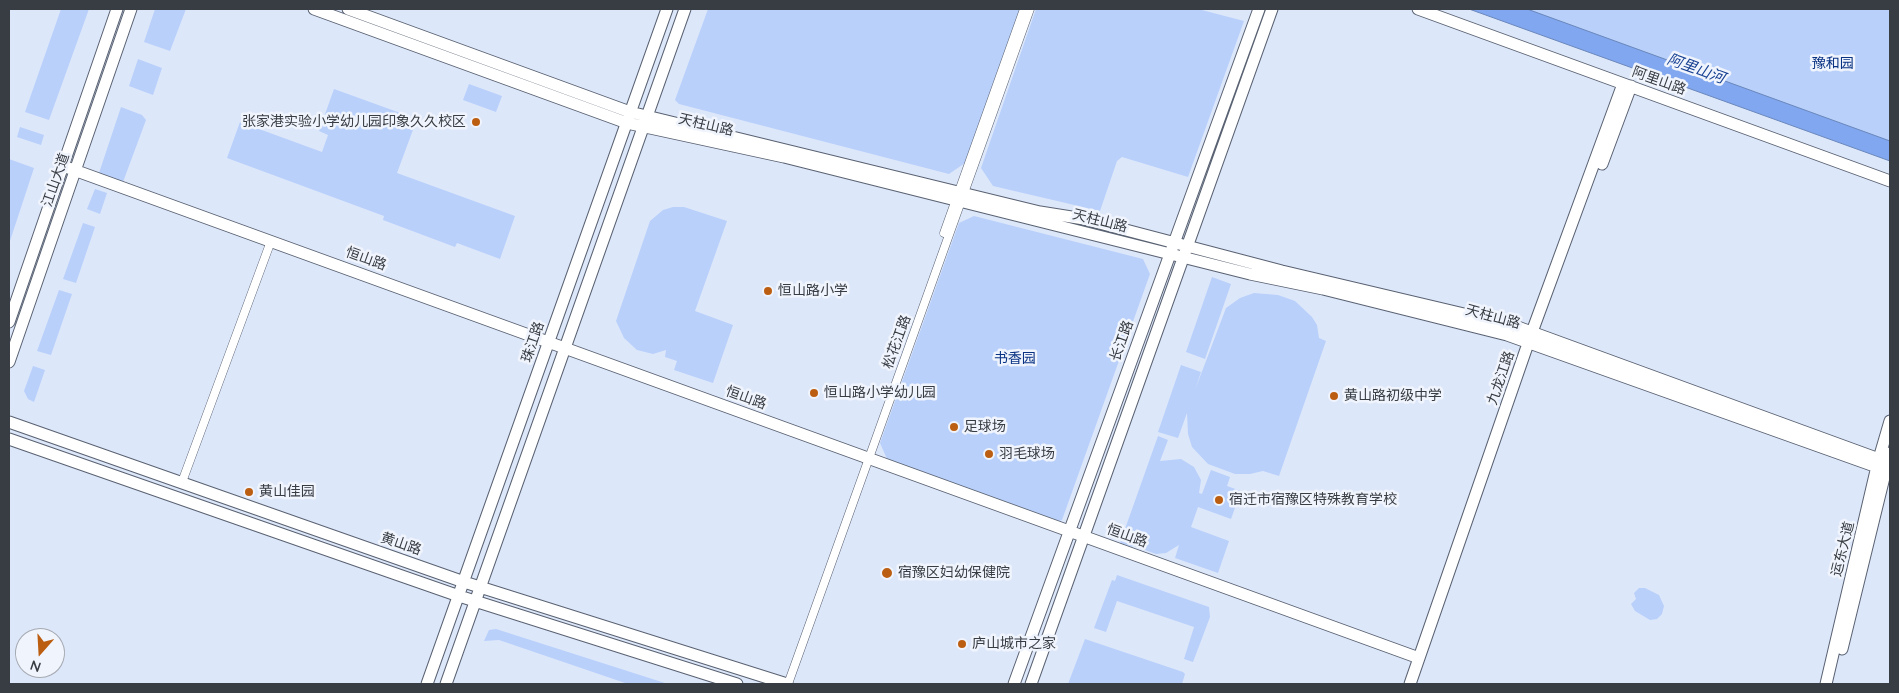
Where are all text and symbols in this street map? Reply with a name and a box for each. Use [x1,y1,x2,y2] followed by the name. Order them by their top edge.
[1665,50,1727,88] water label: 阿里山河
[1812,56,1854,72] park label: 豫和园
[1630,64,1688,98] street label: 阿里山路
[677,111,735,139] street label: 天柱山路
[242,114,466,130] place label: 张家港实验小学幼儿园印象久久校区
[470,116,482,128] marker: 张家港实验小学幼儿园印象久久校区
[39,151,73,209] street label: 江山大道
[1071,206,1129,236] street label: 天柱山路
[343,244,389,274] street label: 恒山路
[778,283,848,299] place label: 恒山路小学
[762,285,774,297] marker: 恒山路小学
[1464,302,1522,332] street label: 天柱山路
[880,313,914,371] street label: 松花江路
[1107,318,1137,364] street label: 长江路
[518,319,548,365] street label: 珠江路
[1484,349,1518,407] street label: 九龙江路
[994,351,1036,367] park label: 书香园
[723,383,769,413] street label: 恒山路
[824,385,936,401] place label: 恒山路小学幼儿园
[808,387,820,399] marker: 恒山路小学幼儿园
[1344,388,1442,404] place label: 黄山路初级中学
[1328,390,1340,402] marker: 黄山路初级中学
[964,419,1006,435] place label: 足球场
[948,421,960,433] marker: 足球场
[999,446,1055,462] place label: 羽毛球场
[983,448,995,460] marker: 羽毛球场
[259,484,315,500] place label: 黄山佳园
[243,486,255,498] marker: 黄山佳园
[1229,492,1397,508] place label: 宿迁市宿豫区特殊教育学校
[1213,494,1225,506] marker: 宿迁市宿豫区特殊教育学校
[1828,520,1858,578] street label: 运东大道
[1104,521,1150,551] street label: 恒山路
[378,529,424,559] street label: 黄山路
[898,565,1010,581] place label: 宿豫区妇幼保健院
[880,566,894,580] marker: 宿豫区妇幼保健院
[15,628,65,678] north arrow
[972,636,1056,652] place label: 庐山城市之家
[956,638,968,650] marker: 庐山城市之家
[28,656,43,676] text: N

